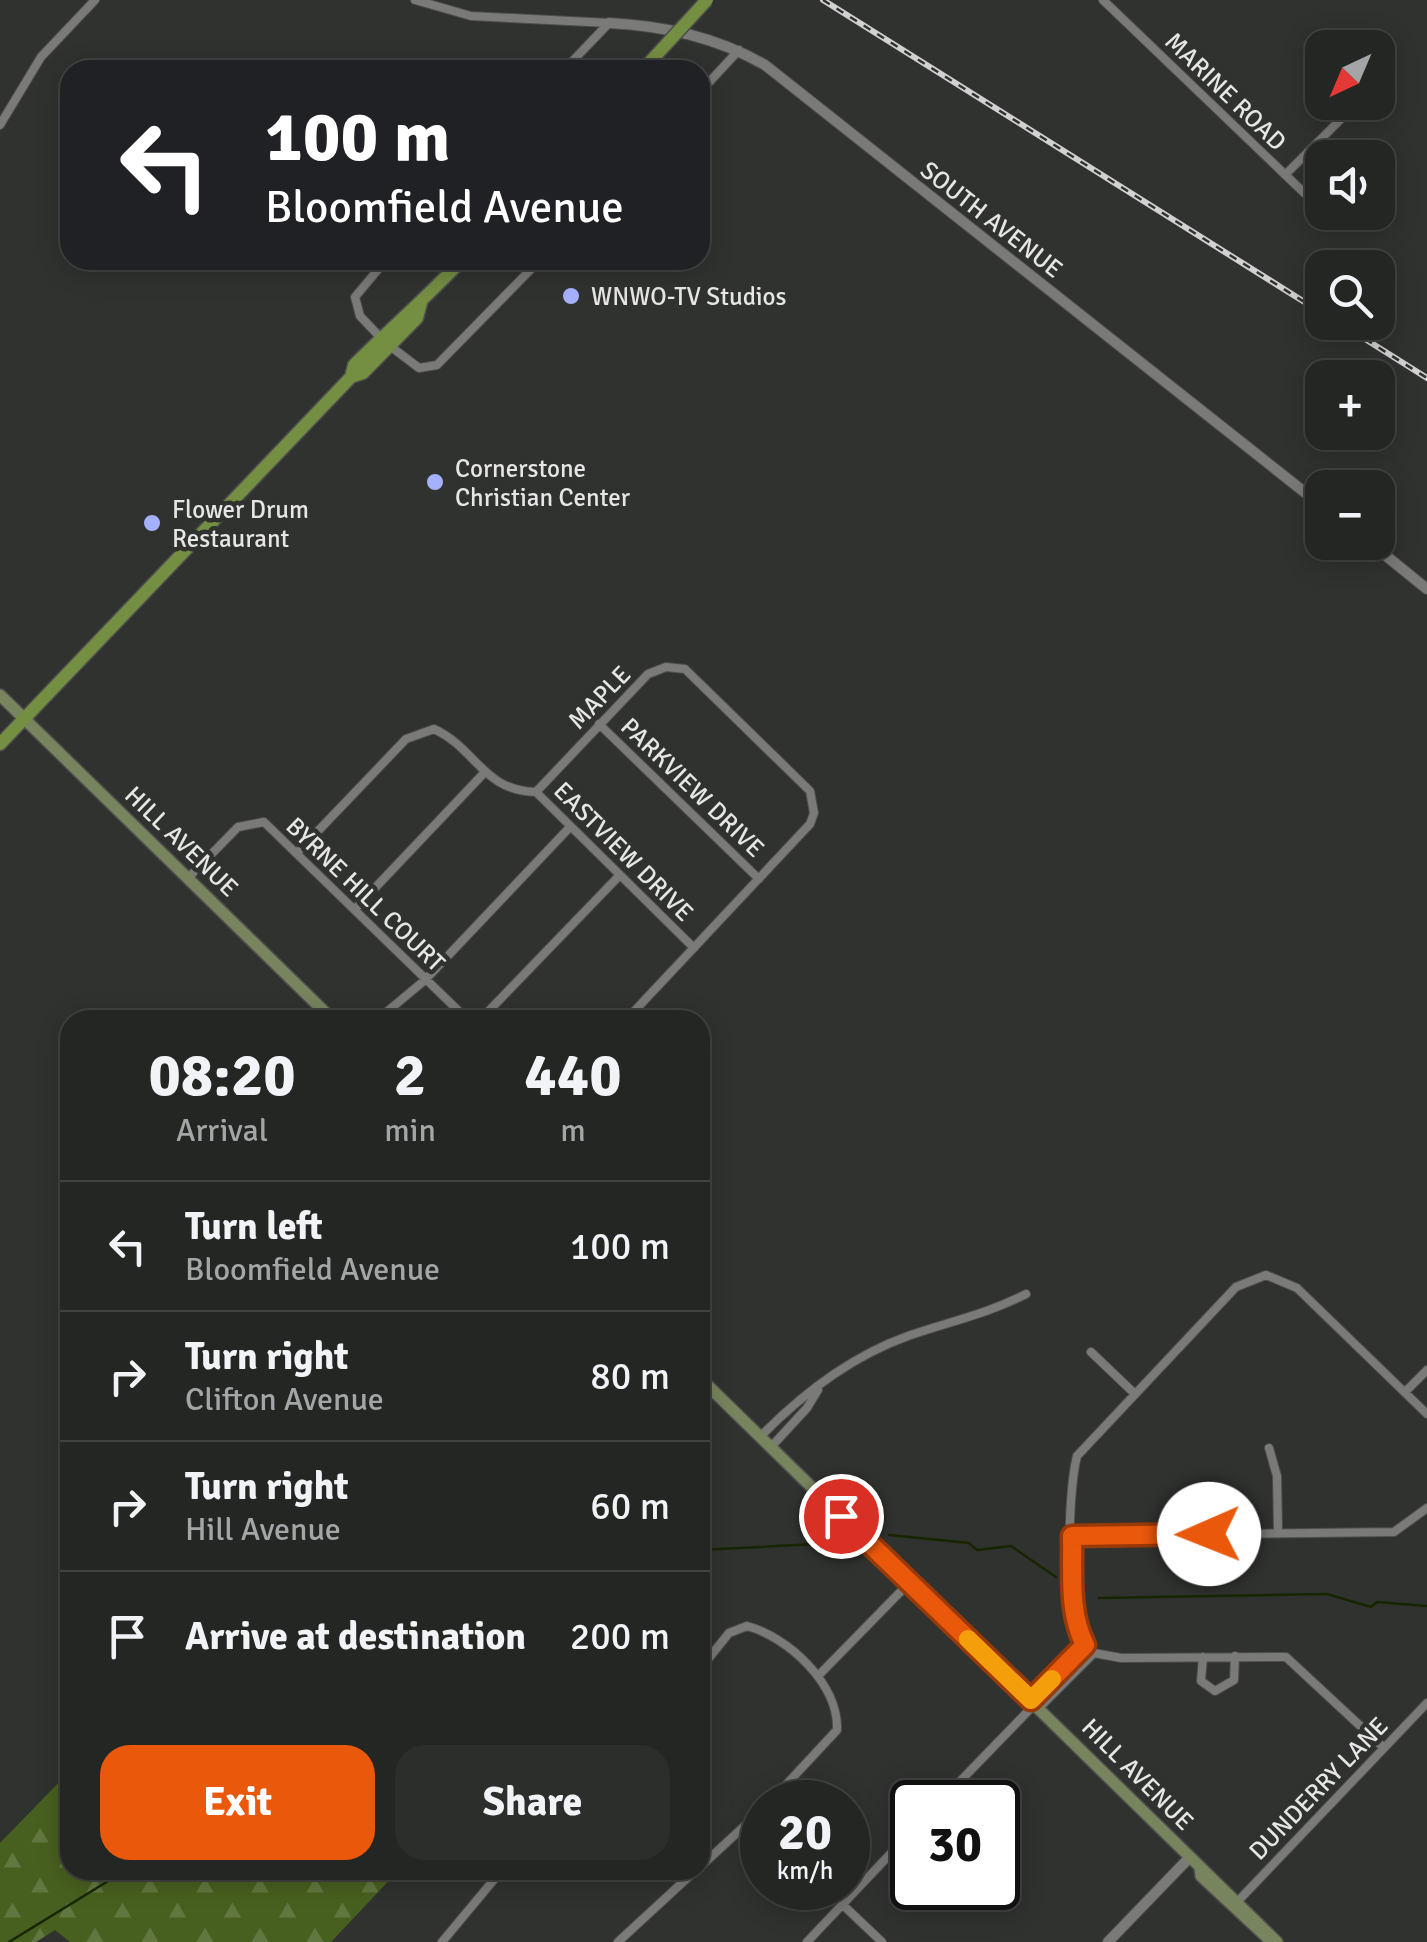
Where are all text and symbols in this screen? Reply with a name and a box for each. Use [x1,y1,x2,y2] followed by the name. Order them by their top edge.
[1159,26,1293,157] street label: MARINE ROAD
[1305,30,1395,120] north arrow
[1305,30,1395,560] map controls
[265,94,450,180] text: 100 m
[100,100,230,230] icon: left
[1305,140,1395,230] button: sound
[914,154,1069,285] street label: SOUTH AVENUE
[265,180,624,235] text: Bloomfield Avenue
[1305,250,1395,340] button: search
[591,281,787,312] place label: WNWO-TV Studios
[560,285,582,307] marker: WNWO-TV Studios
[1305,360,1395,450] button: +
[455,453,631,513] place label: Cornerstone Christian Center
[1305,470,1395,560] button: −
[424,471,446,493] marker: Cornerstone Christian Center
[172,494,309,554] place label: Flower Drum Restaurant
[141,512,163,534] marker: Flower Drum Restaurant
[562,659,637,736] street label: MAPLE
[614,711,771,864] street label: PARKVIEW DRIVE
[547,775,700,928] street label: EASTVIEW DRIVE
[118,780,245,903] street label: HILL AVENUE
[280,811,452,979] street label: BYRNE HILL COURT
[148,1039,296,1113] text: 08:20
[394,1039,426,1113] text: 2
[524,1039,622,1113] text: 440
[176,1111,268,1150] text: Arrival
[384,1111,436,1150] text: min
[560,1111,586,1150] text: m
[185,1203,323,1250] text: Turn left
[100,1219,155,1274] icon: left
[570,1223,670,1270] text: 100 m
[185,1250,440,1289] text: Bloomfield Avenue
[185,1333,349,1380] text: Turn right
[100,1349,155,1404] icon: right
[590,1353,670,1400] text: 80 m
[185,1380,384,1419] text: Clifton Avenue
[185,1463,349,1510] text: Turn right
[799,1474,884,1559] pin
[100,1479,155,1534] icon: right
[1157,1482,1261,1586] position arrow
[590,1483,670,1530] text: 60 m
[814,1489,869,1544] icon: arrive
[185,1510,341,1549] text: Hill Avenue
[100,1609,155,1664] icon: arrive
[185,1613,526,1660] text: Arrive at destination
[570,1613,670,1660] text: 200 m
[1242,1710,1394,1866] street label: DUNDERRY LANE
[1075,1712,1200,1837] street label: HILL AVENUE
[100,1745,375,1860] button: Exit
[395,1745,670,1860] button: Share
[890,1780,1020,1910] speed limit sign: 30
[778,1802,832,1864] text: 20
[777,1855,833,1886] text: km/h

